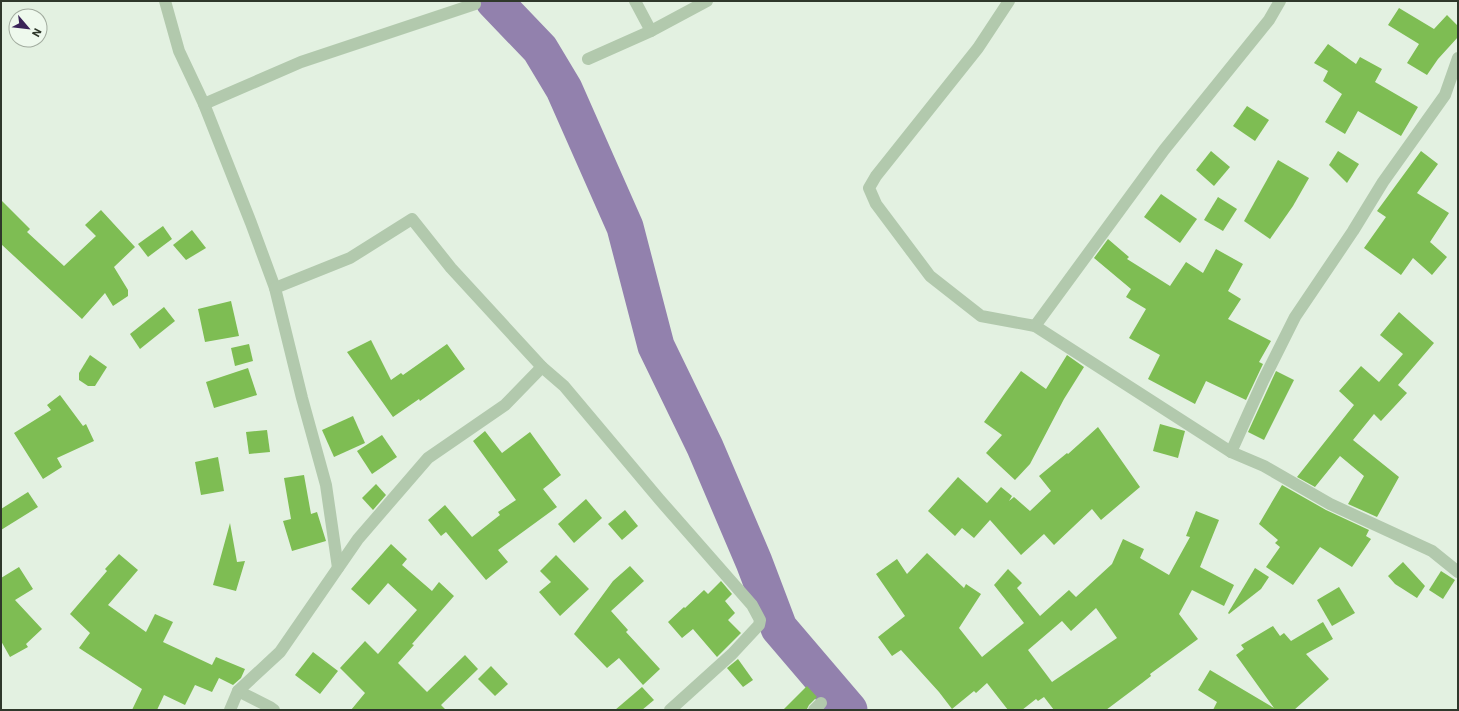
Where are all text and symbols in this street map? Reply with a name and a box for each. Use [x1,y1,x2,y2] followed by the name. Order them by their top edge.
[8,8,48,48] north arrow
[29,26,45,40] text: N

